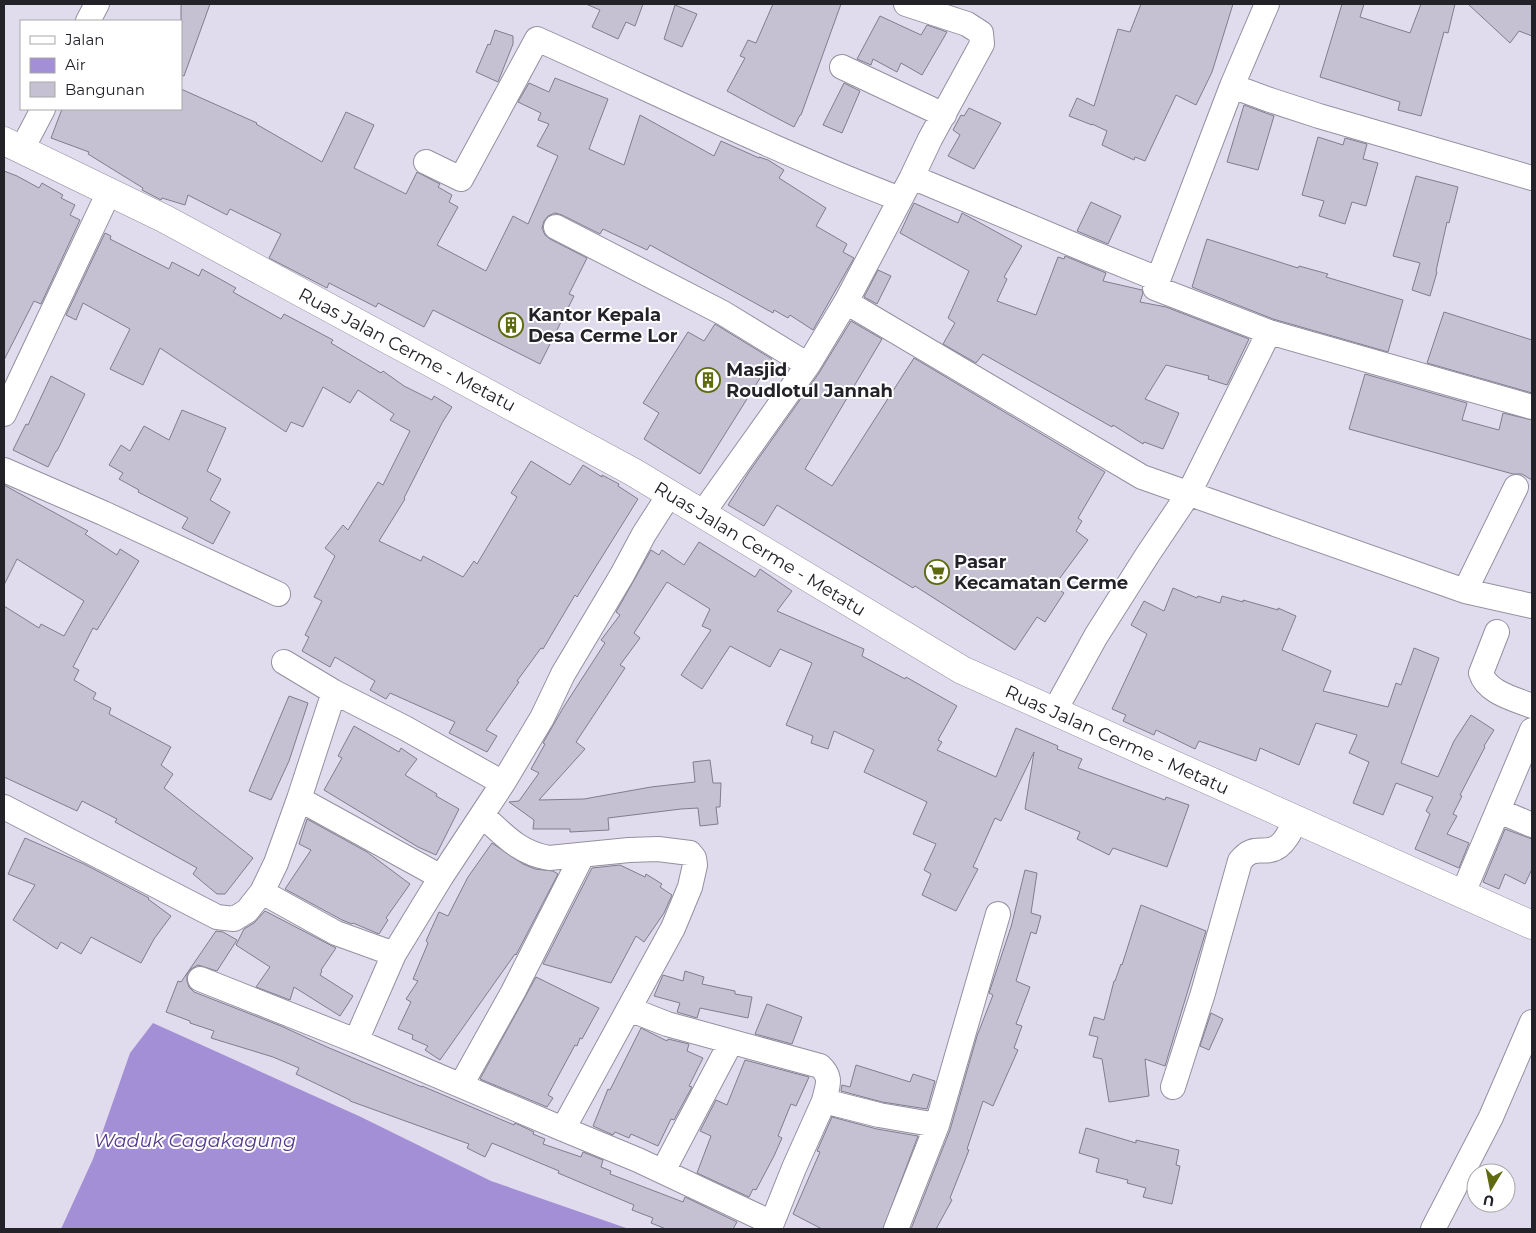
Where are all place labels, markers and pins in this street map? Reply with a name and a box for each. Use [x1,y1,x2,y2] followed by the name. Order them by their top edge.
[528,304,678,347] place label: Kantor Kepala Desa Cerme Lor
[498,312,524,338] building icon: Kantor Kepala Desa Cerme Lor
[726,359,893,402] place label: Masjid Roudlotul Jannah
[695,367,721,393] building icon: Masjid Roudlotul Jannah
[954,551,1128,594] place label: Pasar Kecamatan Cerme
[924,559,950,585] supermarket icon: Pasar Kecamatan Cerme

